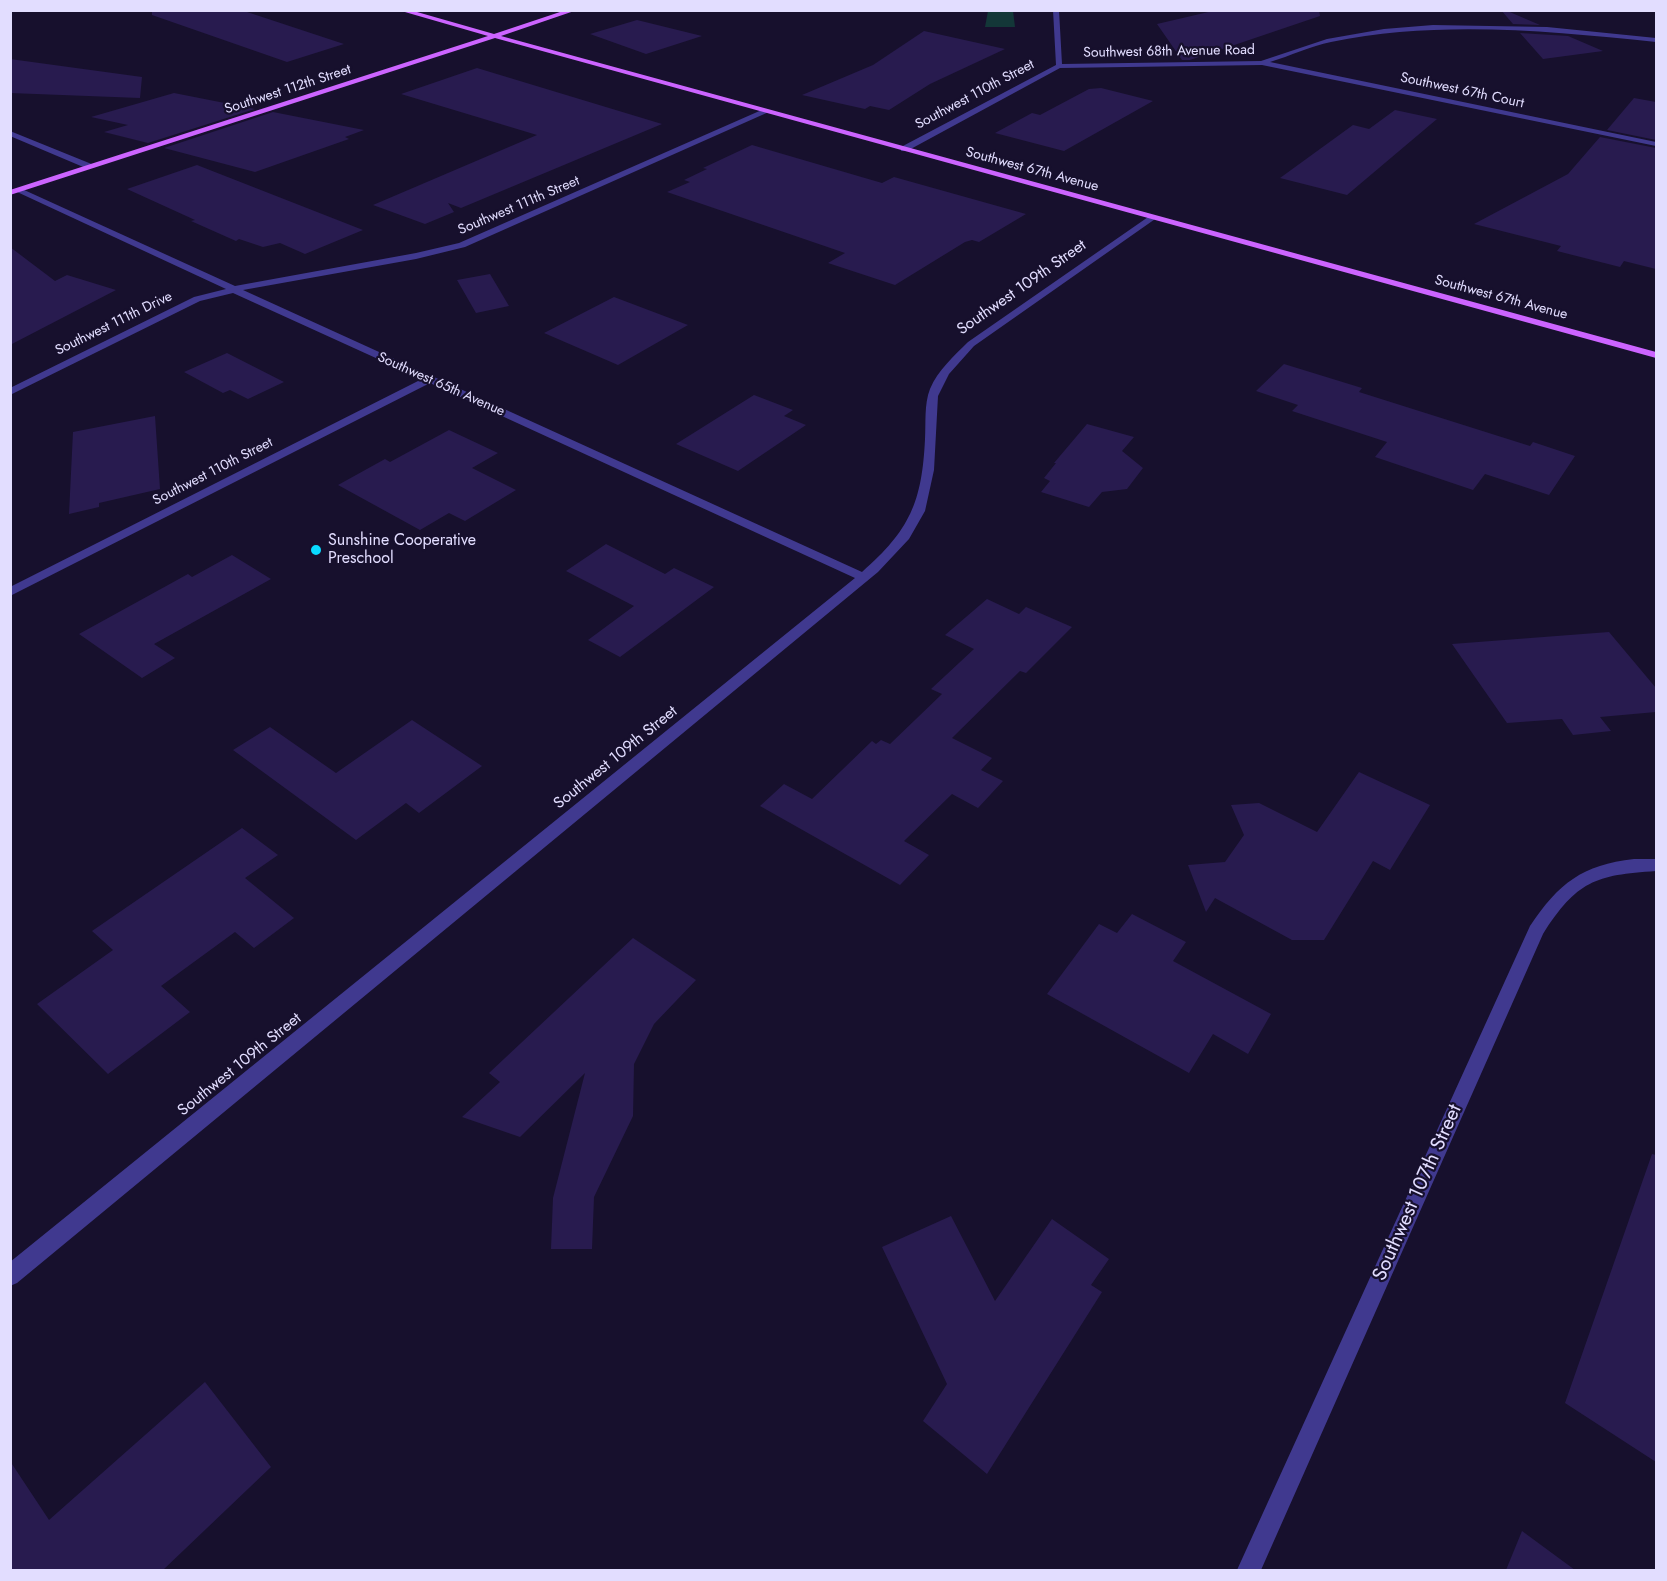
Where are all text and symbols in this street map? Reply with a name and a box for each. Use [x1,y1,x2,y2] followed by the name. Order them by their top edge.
[1083,42,1255,62] street label: Southwest 68th Avenue Road
[913,57,1037,133] street label: Southwest 110th Street
[223,62,353,118] street label: Southwest 112th Street
[1399,70,1525,112] street label: Southwest 67th Court
[964,144,1100,196] street label: Southwest 67th Avenue
[456,173,582,239] street label: Southwest 111th Street
[954,236,1090,340] street label: Southwest 109th Street
[1433,272,1569,324] street label: Southwest 67th Avenue
[53,288,175,360] street label: Southwest 111th Drive
[375,349,507,421] street label: Southwest 65th Avenue
[150,434,276,510] street label: Southwest 110th Street
[328,531,476,569] place label: Sunshine Cooperative Preschool
[309,543,323,557] marker: Sunshine Cooperative Preschool
[550,702,682,814] street label: Southwest 109th Street
[174,1009,306,1121] street label: Southwest 109th Street
[1368,1101,1468,1285] street label: Southwest 107th Street

